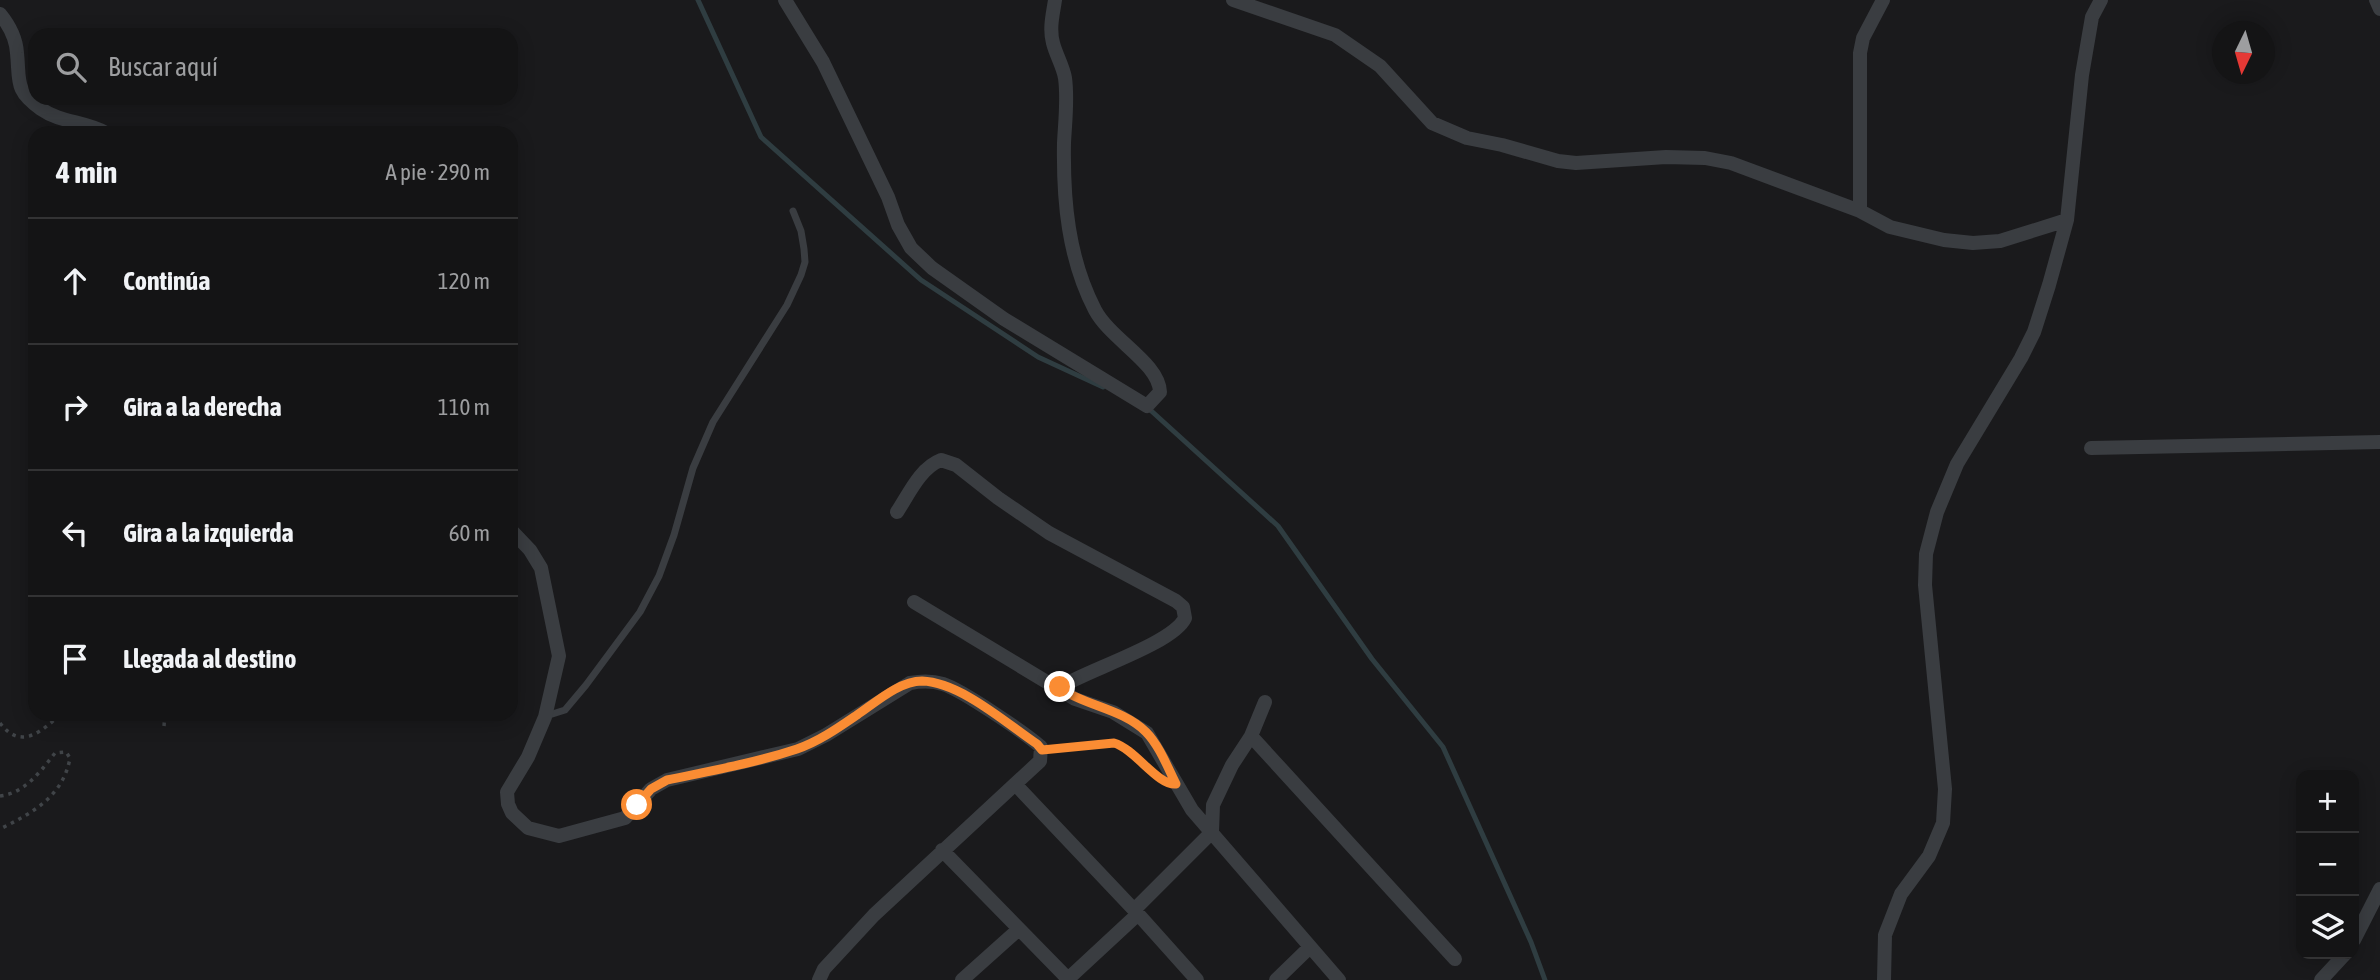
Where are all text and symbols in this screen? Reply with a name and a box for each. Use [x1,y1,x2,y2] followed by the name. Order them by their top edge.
[2212,21,2275,84] north arrow
[28,28,518,105] search box
[52,48,90,86] icon: search
[108,52,218,82] text: Buscar aquí
[56,155,117,189] text: 4 min
[386,159,490,185] text: A pie · 290 m
[56,262,94,300] icon: ahead
[123,266,210,296] text: Continúa
[438,268,490,294] text: 120 m
[56,388,94,426] icon: right
[123,392,282,422] text: Gira a la derecha
[438,394,490,420] text: 110 m
[56,514,94,552] icon: left
[123,518,294,548] text: Gira a la izquierda
[449,520,490,546] text: 60 m
[56,640,94,678] icon: arrive
[123,644,296,674] text: Llegada al destino
[1044,671,1075,702] route end
[2296,770,2359,959] map controls
[2296,770,2359,833] button: +
[621,789,652,820] route start
[2296,833,2359,896] button: −
[2296,896,2359,959] button: layers

